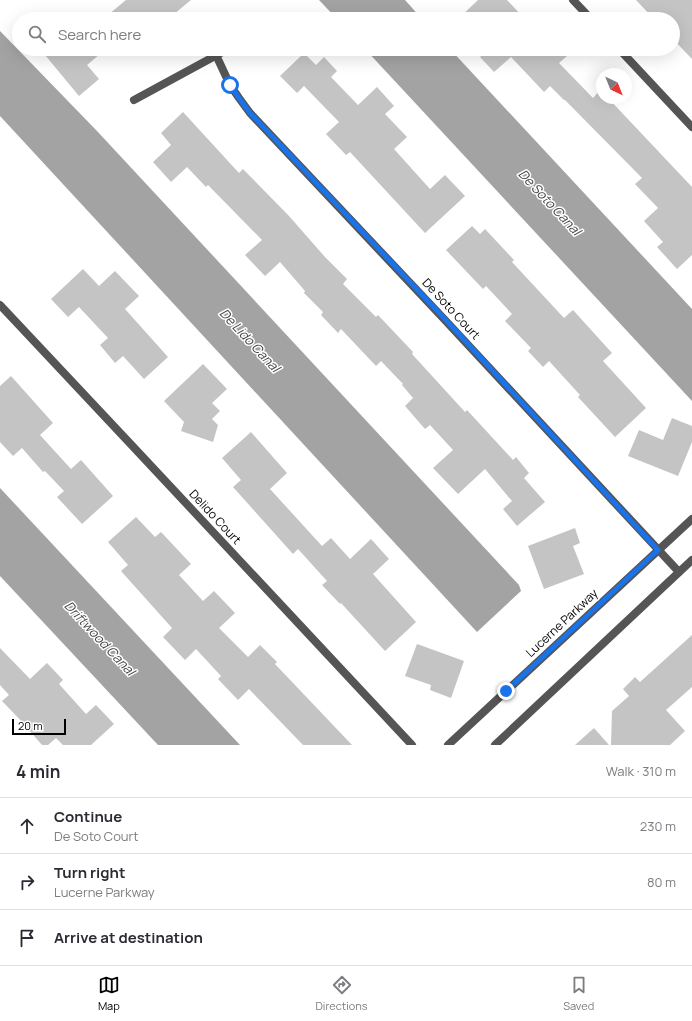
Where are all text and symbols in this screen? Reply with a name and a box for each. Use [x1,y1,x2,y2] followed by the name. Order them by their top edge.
[12,12,680,56] search box
[26,23,48,45] icon: search
[58,24,141,45] text: Search here
[596,68,632,104] north arrow
[221,76,239,94] route start
[515,165,587,240] water label: De Soto Canal
[419,274,484,343] street label: De Soto Court
[216,304,286,377] water label: De Lido Canal
[186,486,245,548] street label: Delido Court
[522,584,602,661] street label: Lucerne Parkway
[61,597,141,681] water label: Driftwood Canal
[497,682,515,700] route end
[12,717,66,736] scale bar
[18,718,43,733] text: 20 m
[16,760,60,783] text: 4 min
[606,762,676,780] text: Walk · 310 m
[54,806,122,827] text: Continue
[16,815,38,837] icon: ahead
[640,817,676,835] text: 230 m
[54,827,138,845] text: De Soto Court
[54,862,125,883] text: Turn right
[16,871,38,893] icon: right
[647,873,676,891] text: 80 m
[54,883,155,901] text: Lucerne Parkway
[16,927,38,949] icon: arrive
[54,927,203,948] text: Arrive at destination
[98,974,120,1013] tab: Map
[315,974,368,1013] tab: Directions
[563,974,594,1013] tab: Saved

